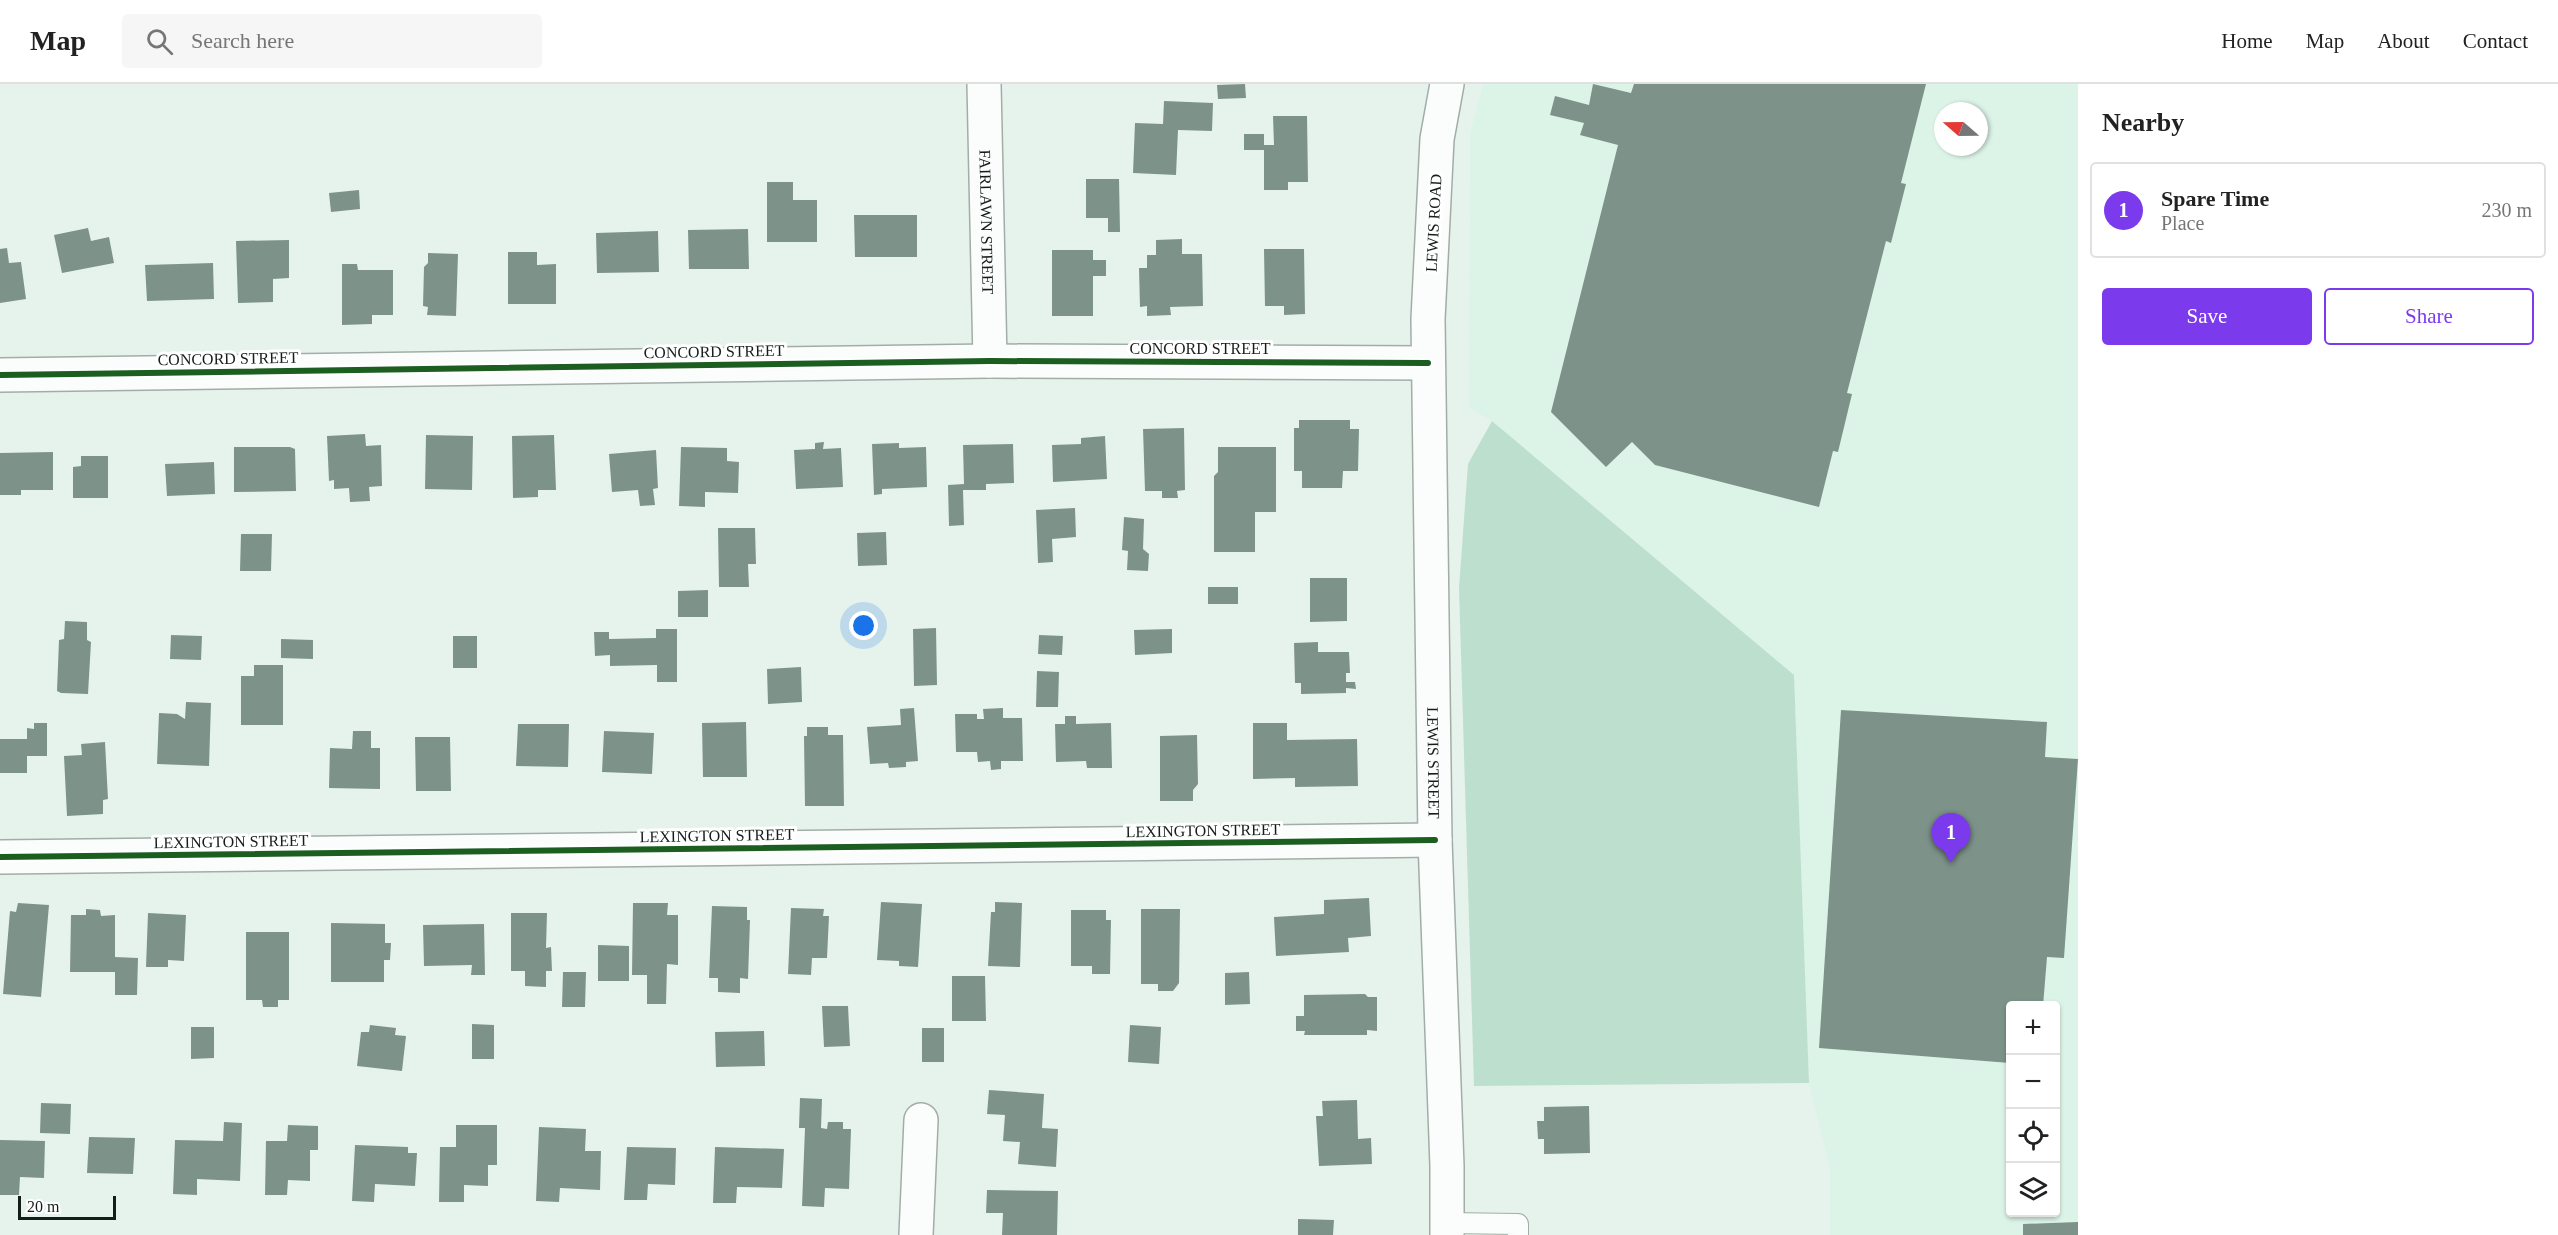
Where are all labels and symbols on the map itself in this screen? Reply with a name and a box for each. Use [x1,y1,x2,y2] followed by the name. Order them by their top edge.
[1934,102,1988,156] north arrow
[976,149,997,295] street label: FAIRLAWN STREET
[1422,174,1445,273] street label: LEWIS ROAD
[1130,340,1271,357] street label: CONCORD STREET
[643,342,785,361] street label: CONCORD STREET
[157,349,299,368] street label: CONCORD STREET
[849,611,878,640] your location
[1424,707,1443,819] street label: LEWIS STREET
[1932,814,1970,863] pin: 1
[1125,821,1281,840] street label: LEXINGTON STREET
[639,826,795,845] street label: LEXINGTON STREET
[153,832,309,851] street label: LEXINGTON STREET
[18,1193,116,1220] scale bar

